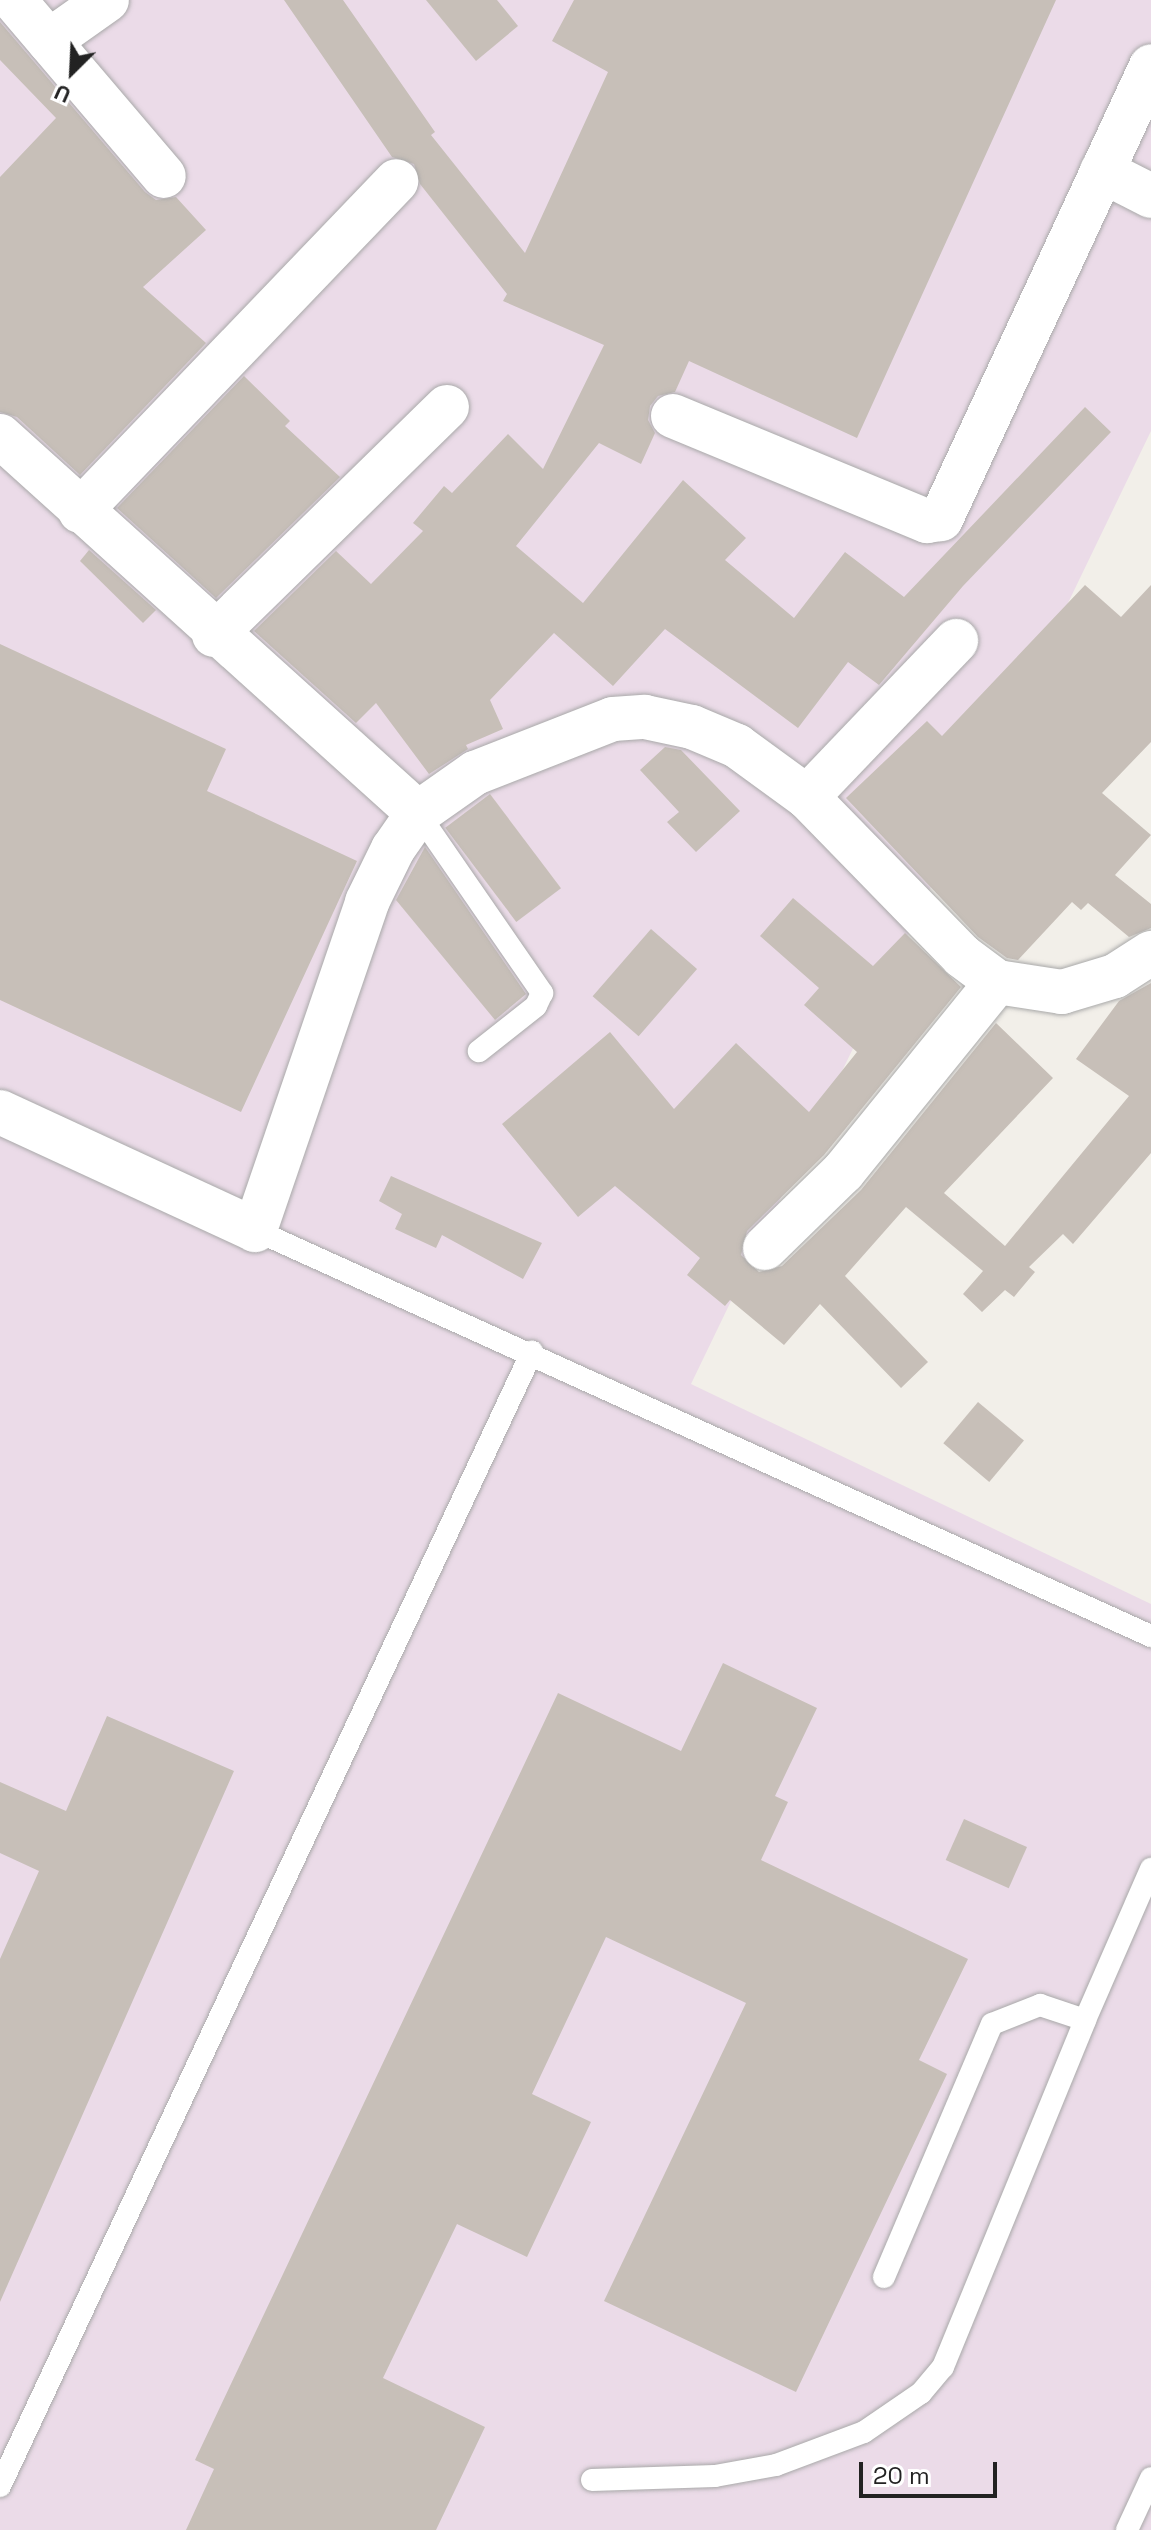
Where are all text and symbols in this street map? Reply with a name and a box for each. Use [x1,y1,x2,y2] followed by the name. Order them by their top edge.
[32,32,112,112] north arrow
[50,78,75,110] text: U
[863,2446,1001,2496] scale bar
[873,2460,930,2491] text: 20 m

